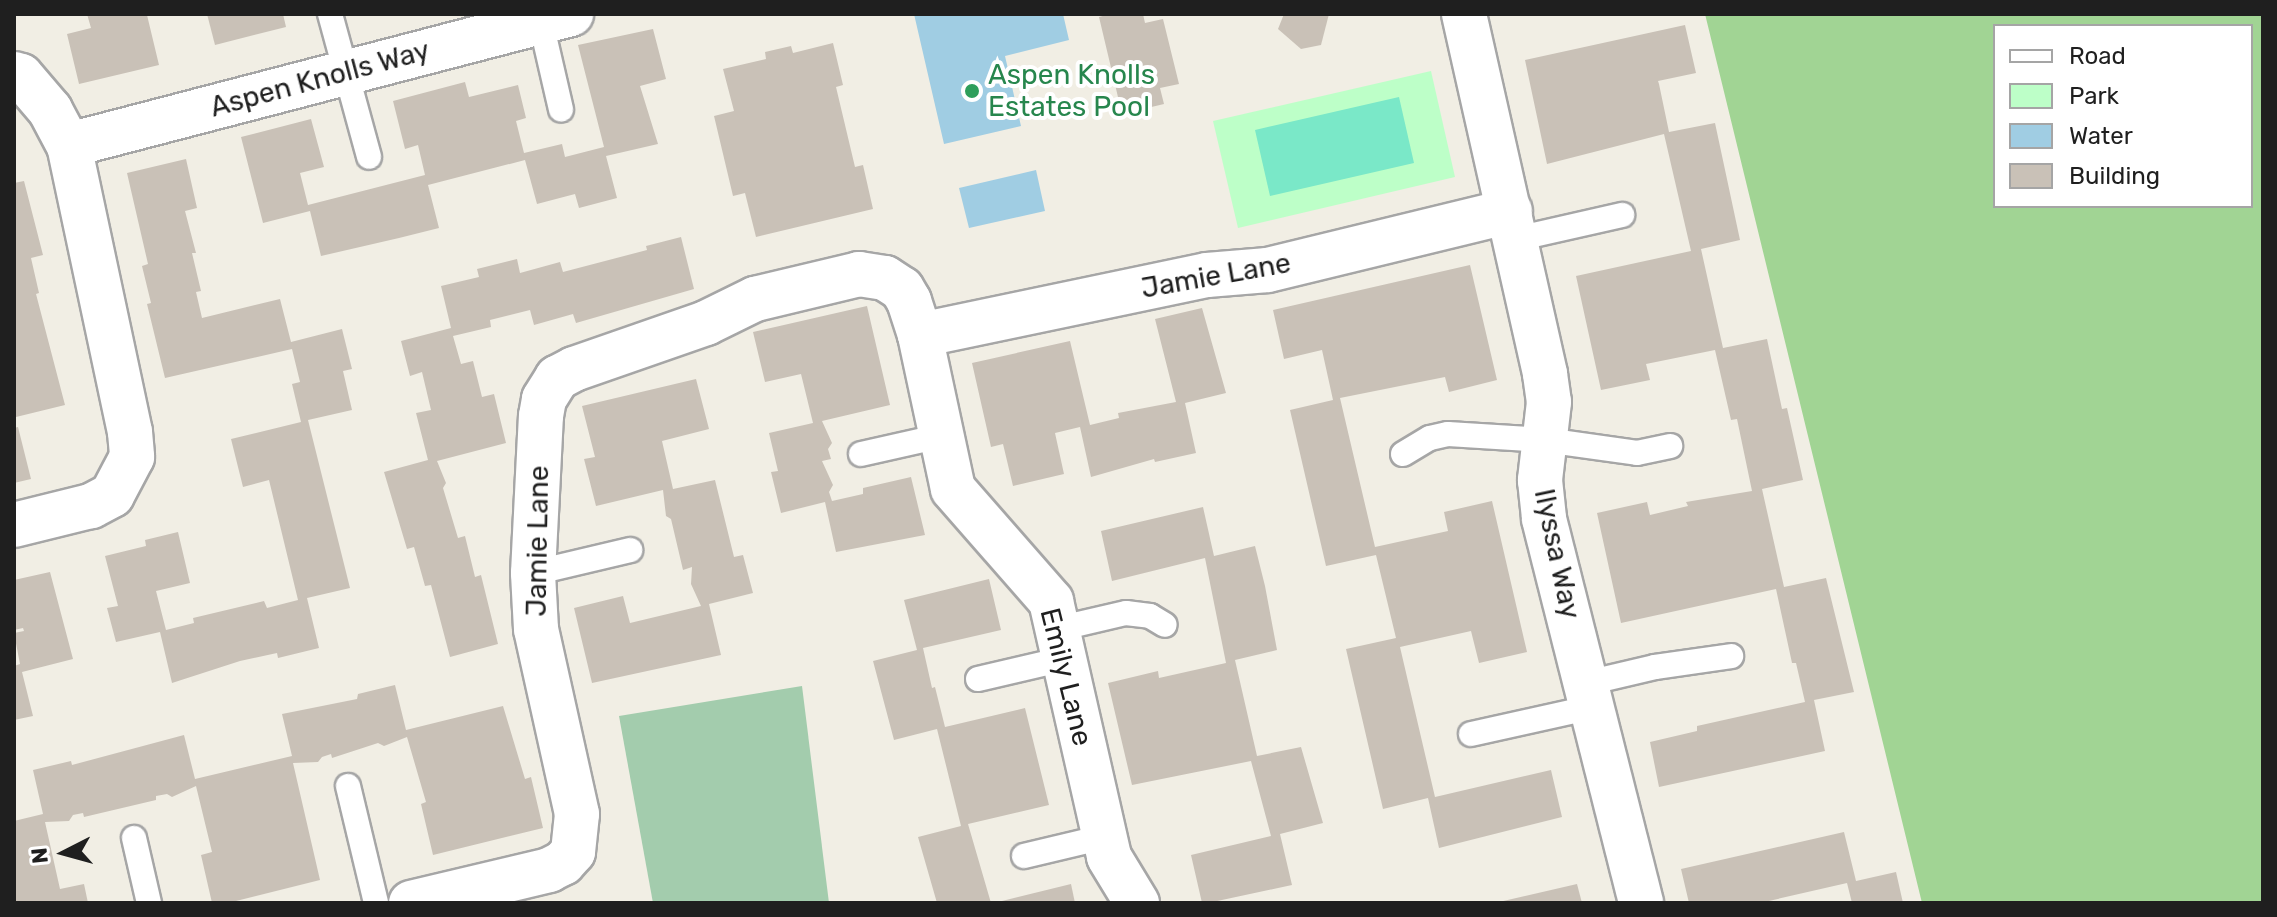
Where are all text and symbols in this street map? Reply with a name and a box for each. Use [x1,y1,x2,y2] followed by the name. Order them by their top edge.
[1993,24,2253,208] legend
[206,33,434,125] street label: Aspen Knolls Way
[2069,42,2126,70] text: Road
[988,58,1155,124] place label: Aspen Knolls Estates Pool
[963,82,981,100] marker: Aspen Knolls Estates Pool
[2069,82,2119,110] text: Park
[2069,122,2133,150] text: Water
[2069,162,2160,190] text: Building
[1139,246,1293,306] street label: Jamie Lane
[520,465,556,617] street label: Jamie Lane
[1527,486,1587,622] street label: Ilyssa Way
[1033,604,1099,750] street label: Emily Lane
[24,813,104,893] north arrow
[25,846,54,865] text: N

